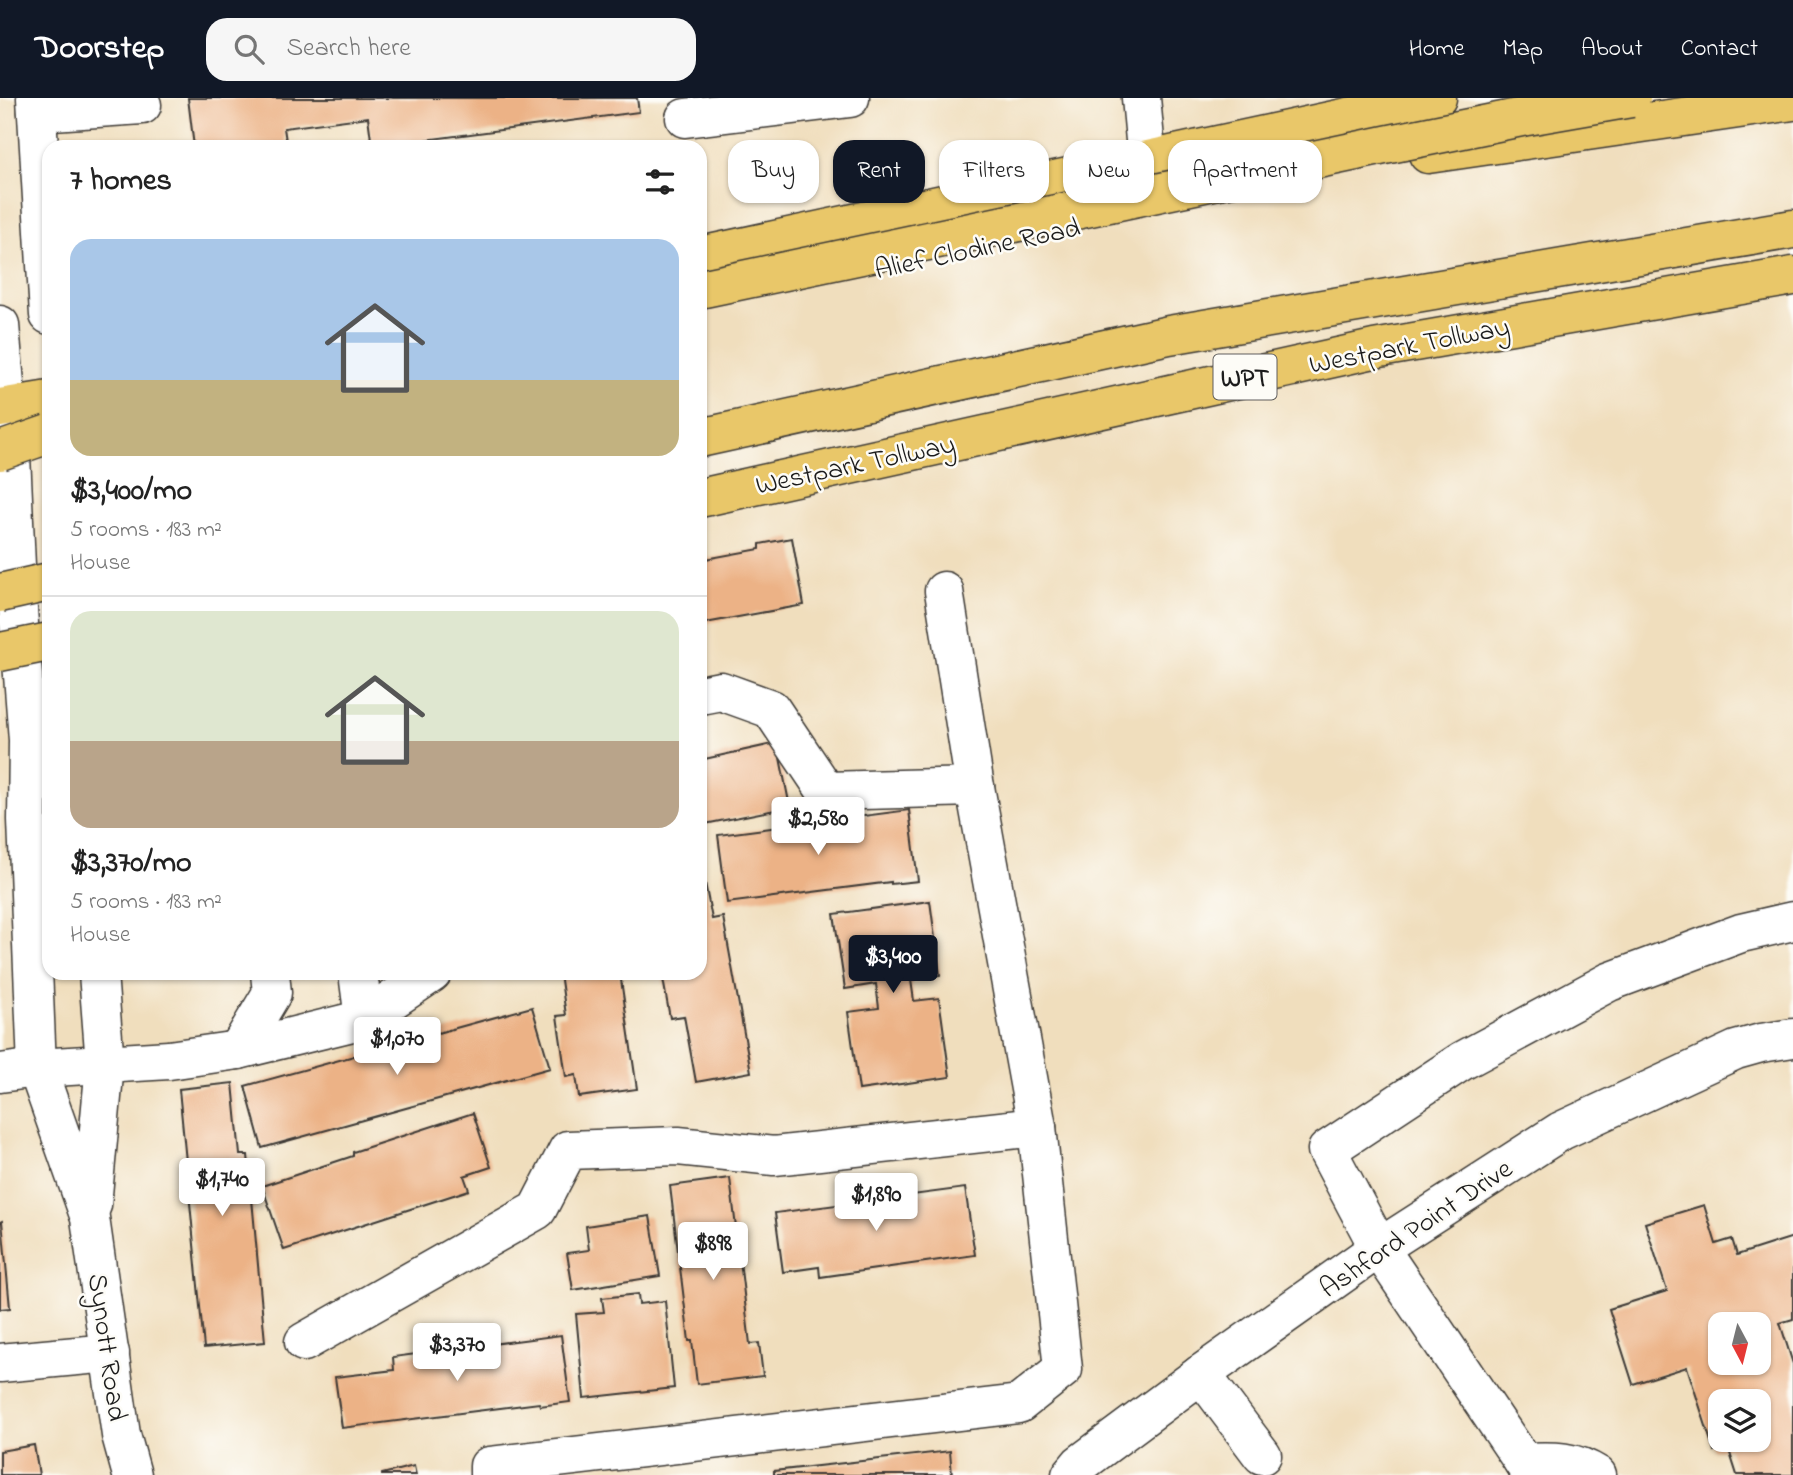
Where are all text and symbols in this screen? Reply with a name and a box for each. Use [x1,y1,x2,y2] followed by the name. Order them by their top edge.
[206,18,696,81] search box
[35,25,164,73] text: Doorstep
[230,30,268,68] icon: search
[286,30,411,68] text: Search here
[1409,32,1465,67] text: Home
[1503,32,1543,67] text: Map
[1581,32,1643,67] text: About
[1681,32,1758,67] text: Contact
[728,140,819,203] chip: Buy
[833,140,925,203] chip: Rent
[939,140,1049,203] chip: Filters
[1063,140,1154,203] chip: New
[1168,140,1322,203] chip: Apartment
[70,160,172,204] text: 7 homes
[641,163,679,201] icon: filters
[871,209,1085,292] street label: Alief Clodine Road
[312,285,438,411] icon: home
[1306,308,1513,387] street label: Westpark Tollway
[1214,354,1276,400] road number: WPT
[752,425,959,508] street label: Westpark Tollway
[70,470,192,514] text: $3,400/mo
[70,514,222,547] text: 5 rooms · 183 m²
[70,547,130,580] text: House
[312,657,438,783] icon: home
[761,798,875,857] pin: $2,580
[787,803,849,836] text: $2,580
[70,842,192,886] text: $3,370/mo
[70,886,222,919] text: 5 rooms · 183 m²
[70,919,130,952] text: House
[836,936,950,995] pin: $3,400
[865,941,921,974] text: $3,400
[340,1018,454,1077] pin: $1,070
[370,1023,424,1056] text: $1,070
[1312,1150,1522,1310] street label: Ashford Point Drive
[165,1158,279,1218] pin: $1,740
[195,1164,249,1197] text: $1,740
[819,1174,933,1233] pin: $1,890
[851,1179,901,1212] text: $1,890
[672,1222,754,1282] pin: $898
[694,1228,732,1261] text: $898
[75,1271,136,1424] street label: Synott Road
[1708,1312,1771,1376] north arrow
[1708,1312,1771,1452] map controls
[400,1324,514,1383] pin: $3,370
[429,1329,485,1362] text: $3,370
[1708,1389,1771,1452] button: layers

